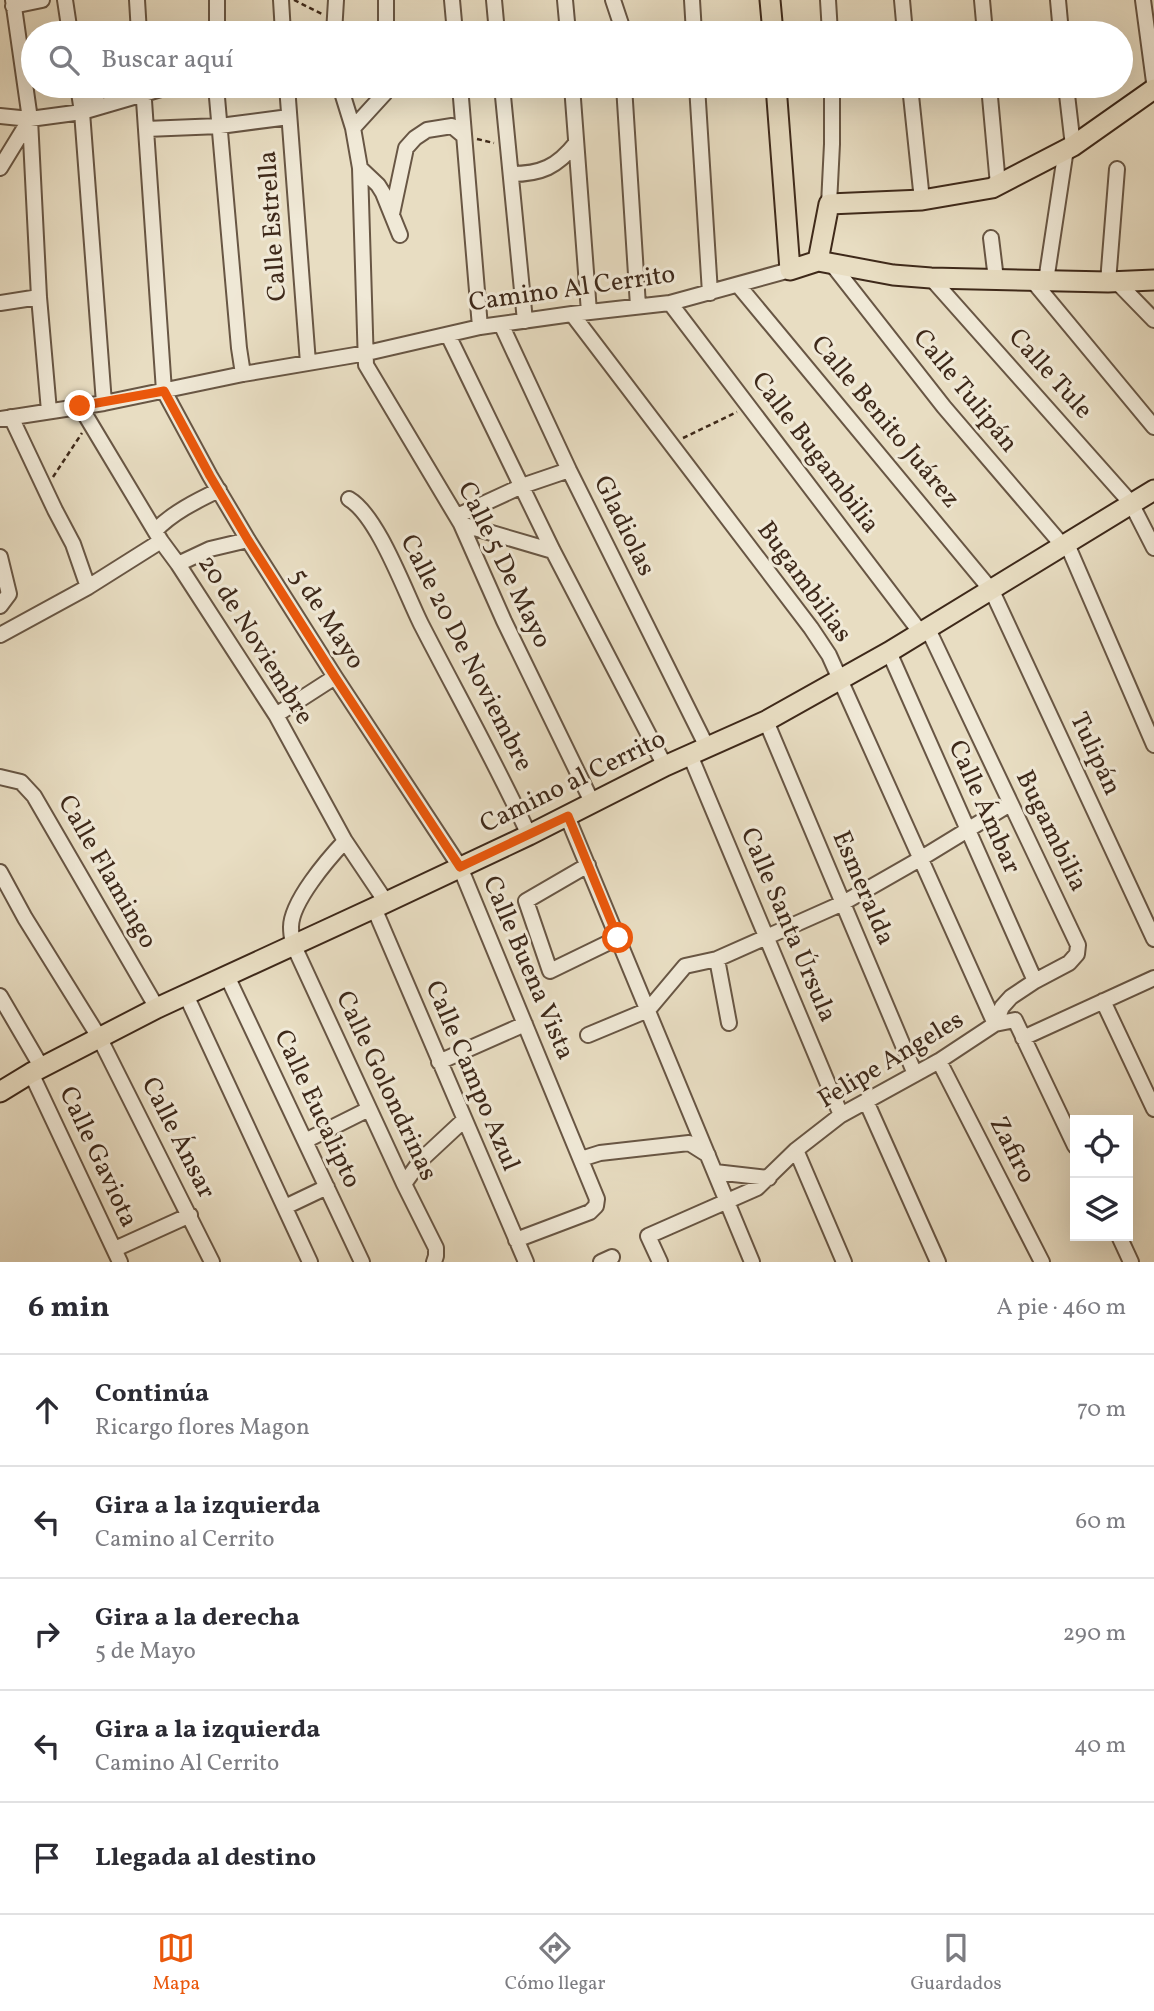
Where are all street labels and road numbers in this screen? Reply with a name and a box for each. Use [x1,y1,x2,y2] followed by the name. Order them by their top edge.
[250,150,296,302] street label: Calle Estrella
[466,257,678,321] street label: Camino Al Cerrito
[904,321,1026,461] street label: Calle Tulipán
[1000,321,1100,427] street label: Calle Tule
[802,328,968,516] street label: Calle Benito Juárez
[742,365,888,541] street label: Calle Bugambilia
[584,470,664,582] street label: Gladiolas
[448,476,560,654] street label: Calle 5 De Mayo
[748,514,860,650] street label: Bugambilias
[391,528,541,778] street label: Calle 20 De Noviembre
[188,548,322,732] street label: 20 de Noviembre
[281,561,373,677] street label: 5 de Mayo
[1060,707,1130,801] street label: Tulipán
[474,721,672,843] street label: Camino al Cerrito
[939,735,1029,879] street label: Calle Ámbar
[1006,764,1096,898] street label: Bugambilia
[48,789,166,955] street label: Calle Flamingo
[731,822,845,1028] street label: Calle Santa Úrsula
[823,825,903,951] street label: Esmeralda
[473,870,583,1066] street label: Calle Buena Vista
[416,975,528,1177] street label: Calle Campo Azul
[326,985,446,1187] street label: Calle Golondrinas
[811,1002,971,1118] street label: Felipe Angeles
[265,1024,369,1194] street label: Calle Eucalipto
[132,1071,224,1205] street label: Calle Ánsar
[50,1081,146,1233] street label: Calle Gaviota
[980,1110,1044,1190] street label: Zafiro

